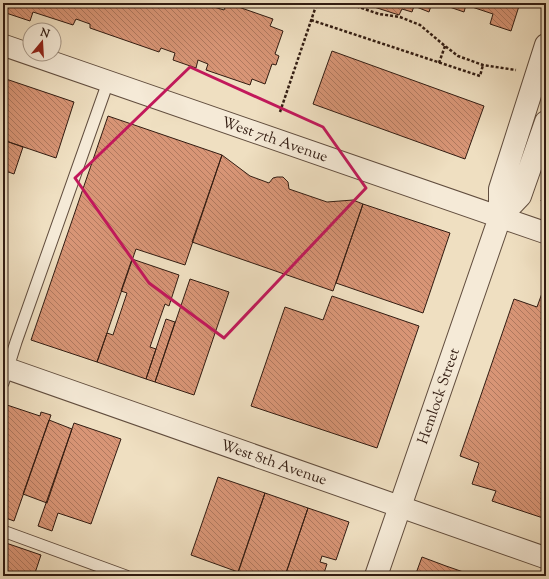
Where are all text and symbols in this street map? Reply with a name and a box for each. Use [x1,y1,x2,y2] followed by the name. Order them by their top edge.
[22,22,62,62] north arrow
[37,24,52,42] text: N
[219,112,330,168] street label: West 7th Avenue
[413,346,466,447] street label: Hemlock Street
[218,435,329,491] street label: West 8th Avenue

